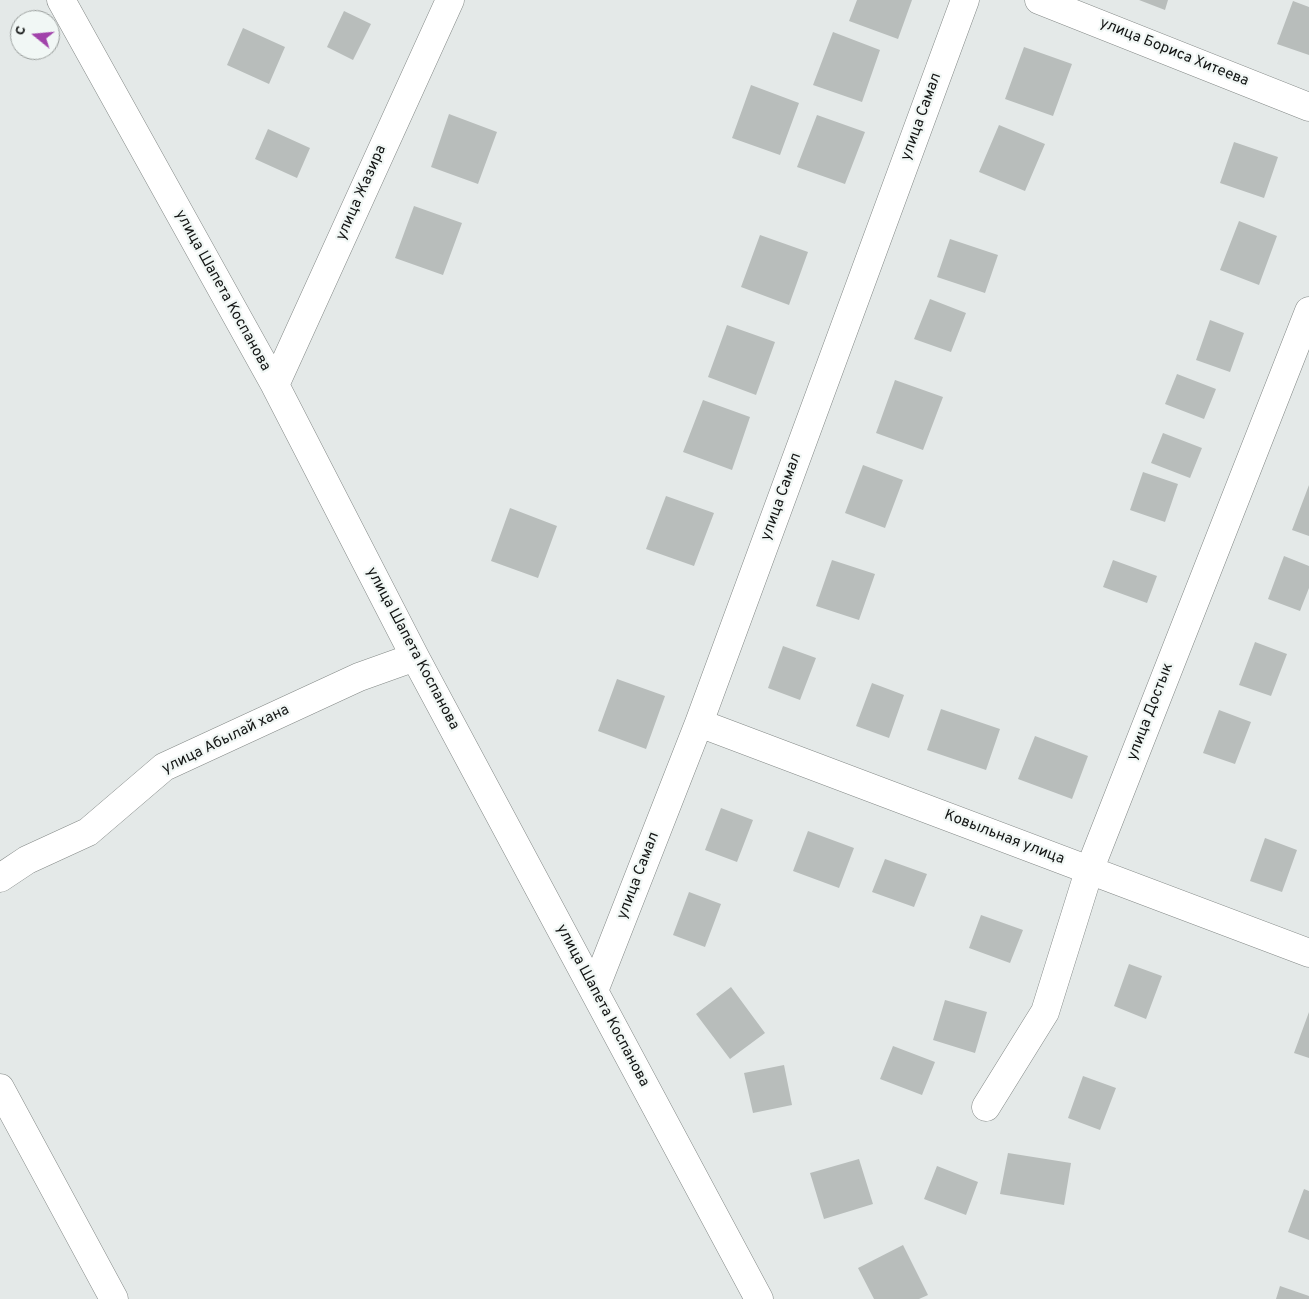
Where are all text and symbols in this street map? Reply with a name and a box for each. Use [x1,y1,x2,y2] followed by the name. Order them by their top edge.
[10,10,60,60] north arrow
[1097,15,1251,91] street label: улица Бориса Хитеева
[12,24,31,38] text: С
[898,71,946,163] street label: улица Самал
[333,143,391,243] street label: улица Жазира
[170,207,274,375] street label: улица Шапета Коспанова
[758,451,806,543] street label: улица Самал
[361,565,463,733] street label: улица Шапета Коспанова
[1124,661,1178,763] street label: улица Достык
[160,701,292,779] street label: улица Абылай хана
[941,807,1067,869] street label: Ковыльная улица
[614,830,664,922] street label: улица Самал
[551,922,653,1090] street label: улица Шапета Коспанова

